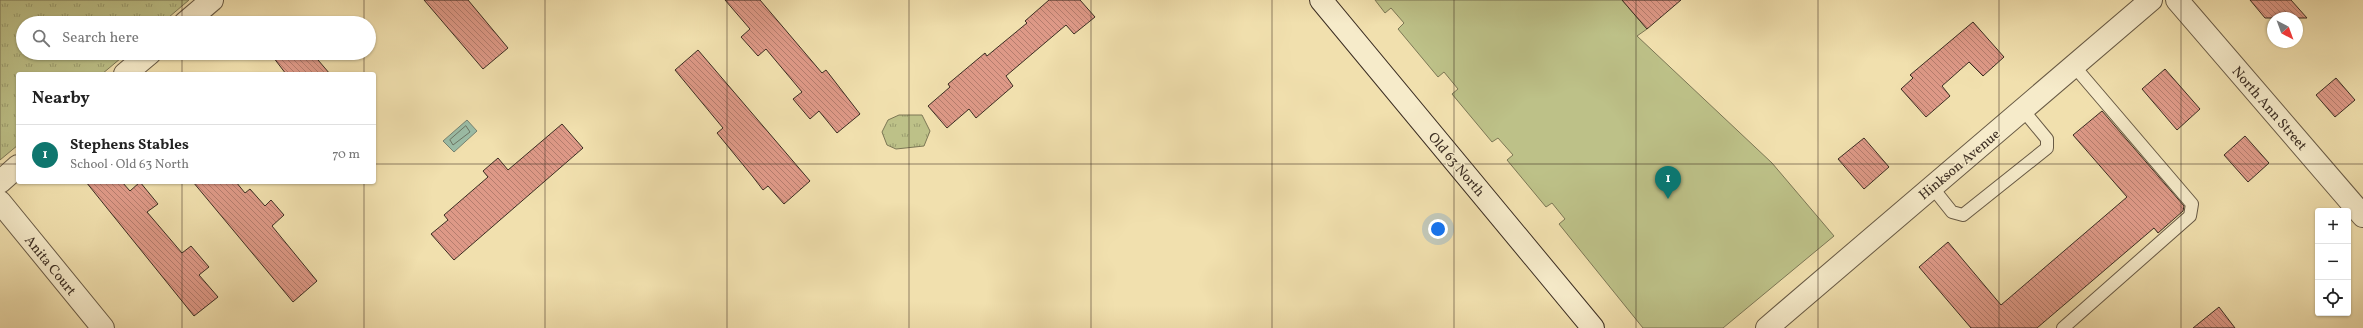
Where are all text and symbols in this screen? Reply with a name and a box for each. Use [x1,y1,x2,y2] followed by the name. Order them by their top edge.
[2267,12,2303,48] north arrow
[16,16,376,60] search box
[30,27,52,49] icon: search
[62,28,139,49] text: Search here
[2227,63,2311,155] street label: North Ann Street
[32,87,90,110] text: Nearby
[1915,125,2005,205] street label: Hinkson Avenue
[1423,129,1489,201] street label: Old 63 North
[70,135,189,156] text: Stephens Stables
[42,146,48,164] text: 1
[332,146,360,164] text: 70 m
[70,156,189,174] text: School · Old 63 North
[1655,166,1681,199] pin: 1
[2315,208,2351,316] map controls
[2315,208,2351,244] button: +
[1428,219,1448,239] your location
[20,232,80,300] street label: Anita Court
[2315,244,2351,280] button: −
[2315,280,2351,316] button: locate

